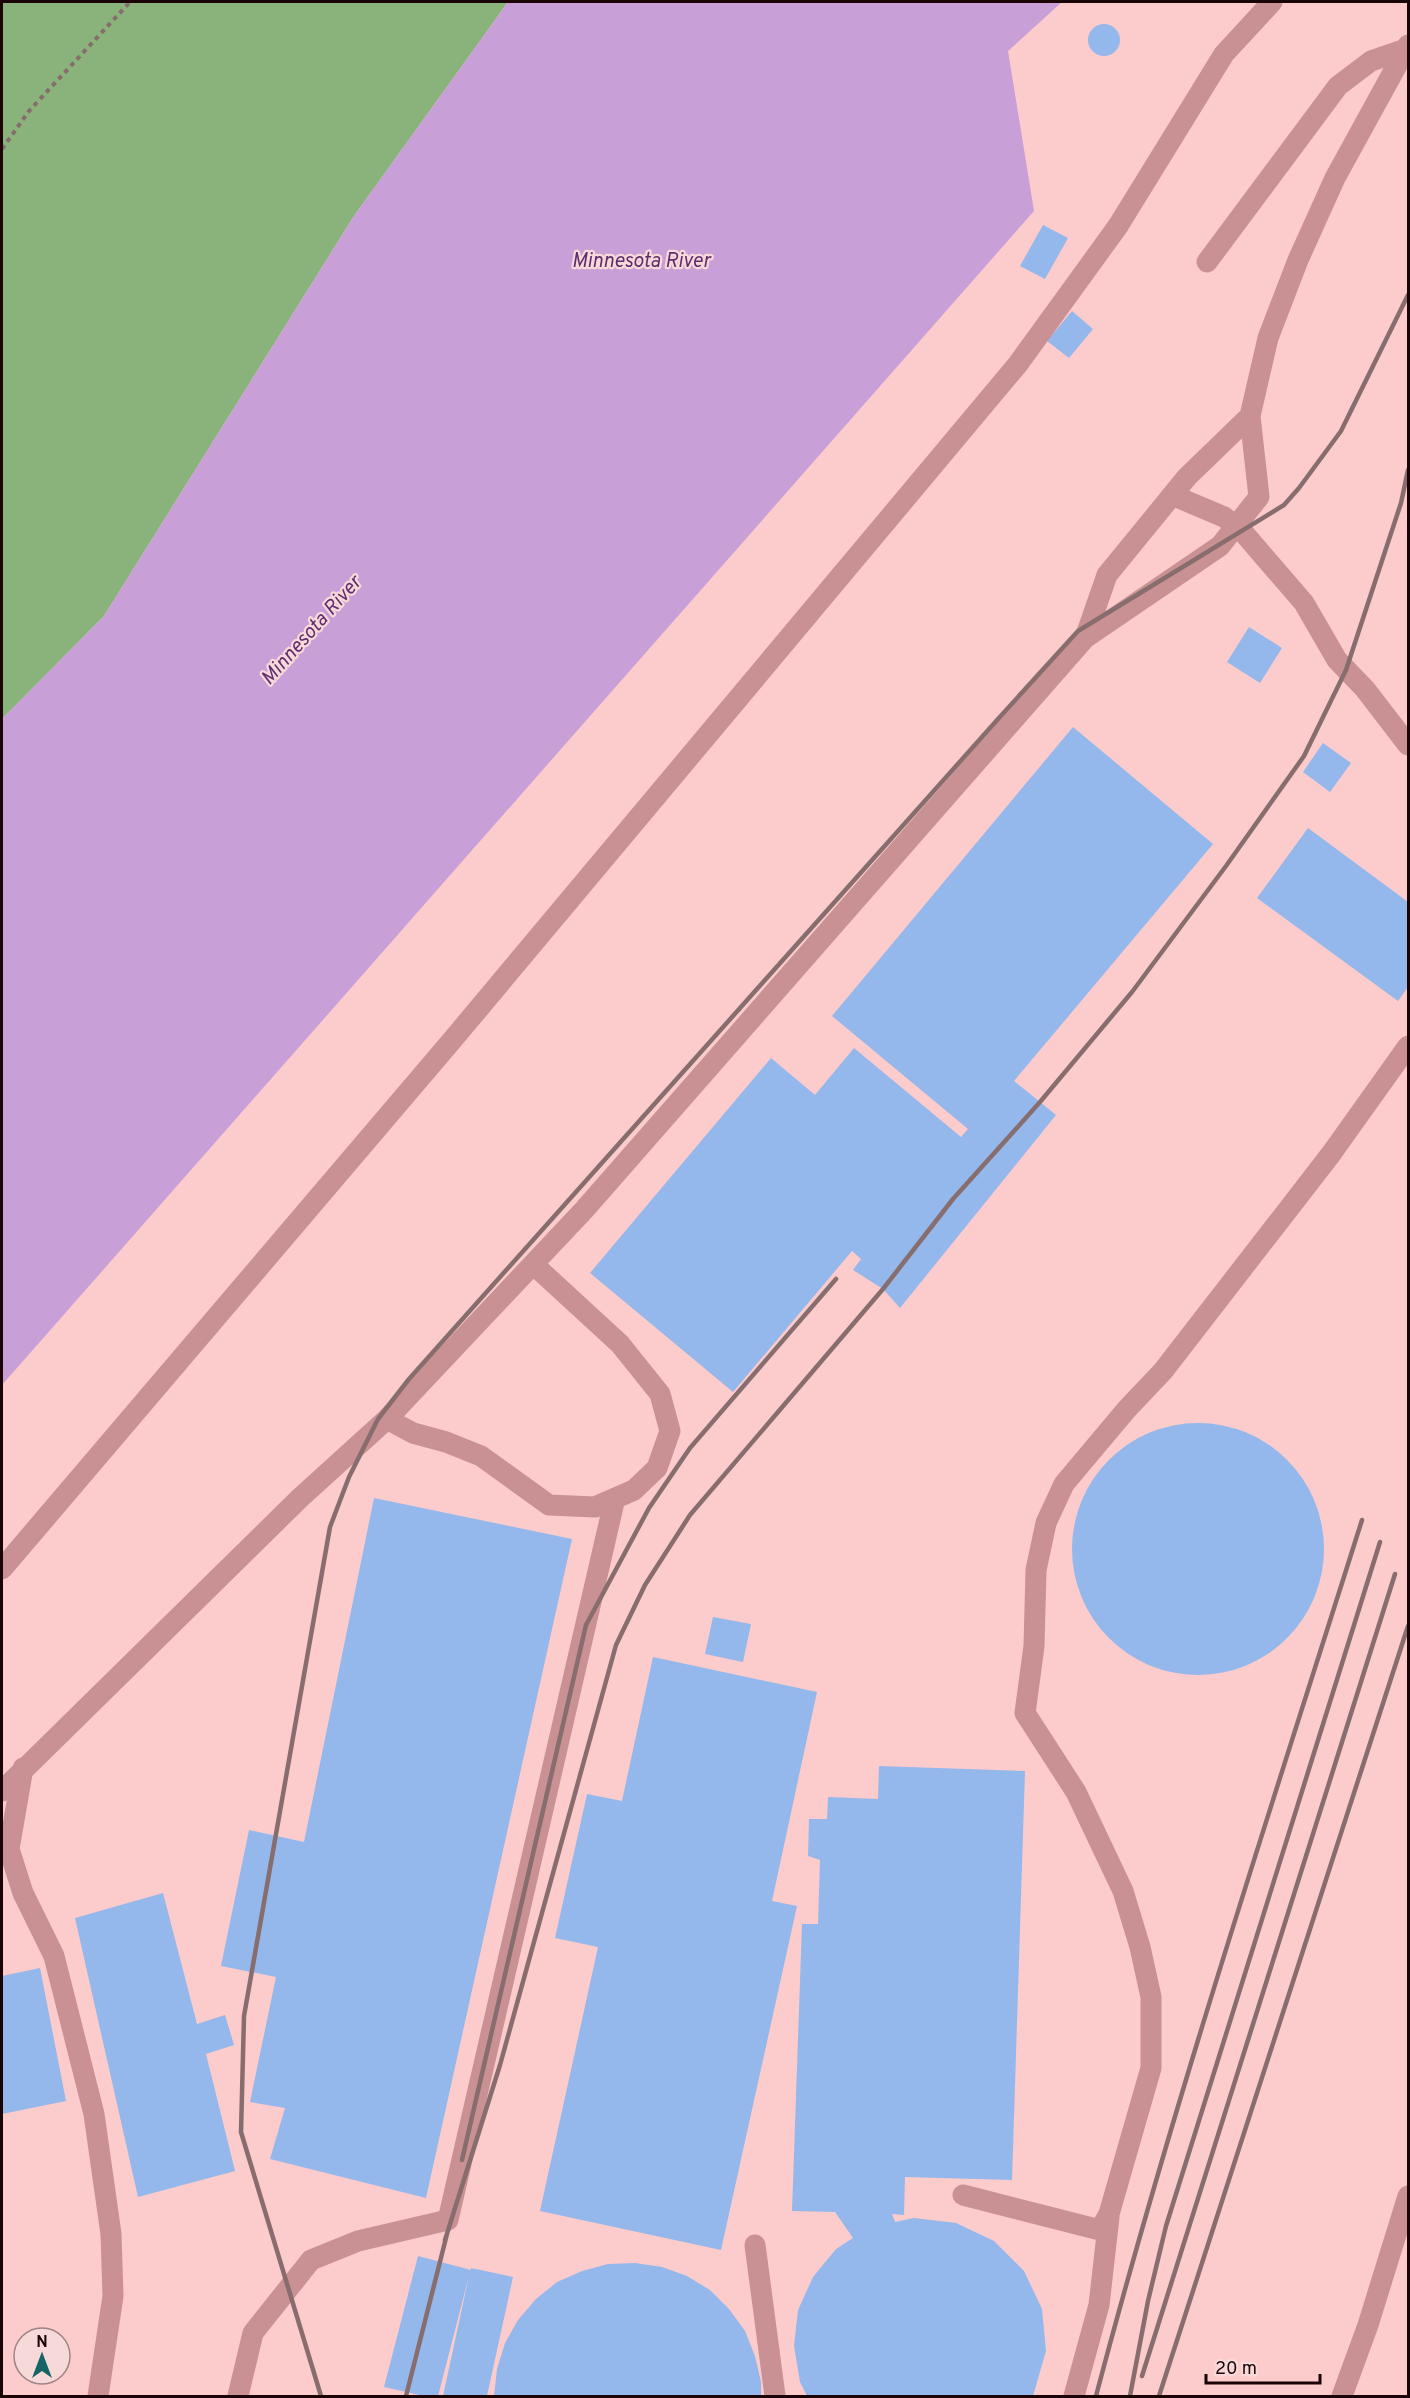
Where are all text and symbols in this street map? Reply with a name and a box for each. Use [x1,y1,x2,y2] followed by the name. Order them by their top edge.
[572,249,712,275] water label: Minnesota River
[256,570,369,691] water label: Minnesota River
[12,2326,72,2386] north arrow
[36,2333,48,2353] text: N
[1206,2347,1320,2385] scale bar
[1215,2358,1257,2381] text: 20 m

